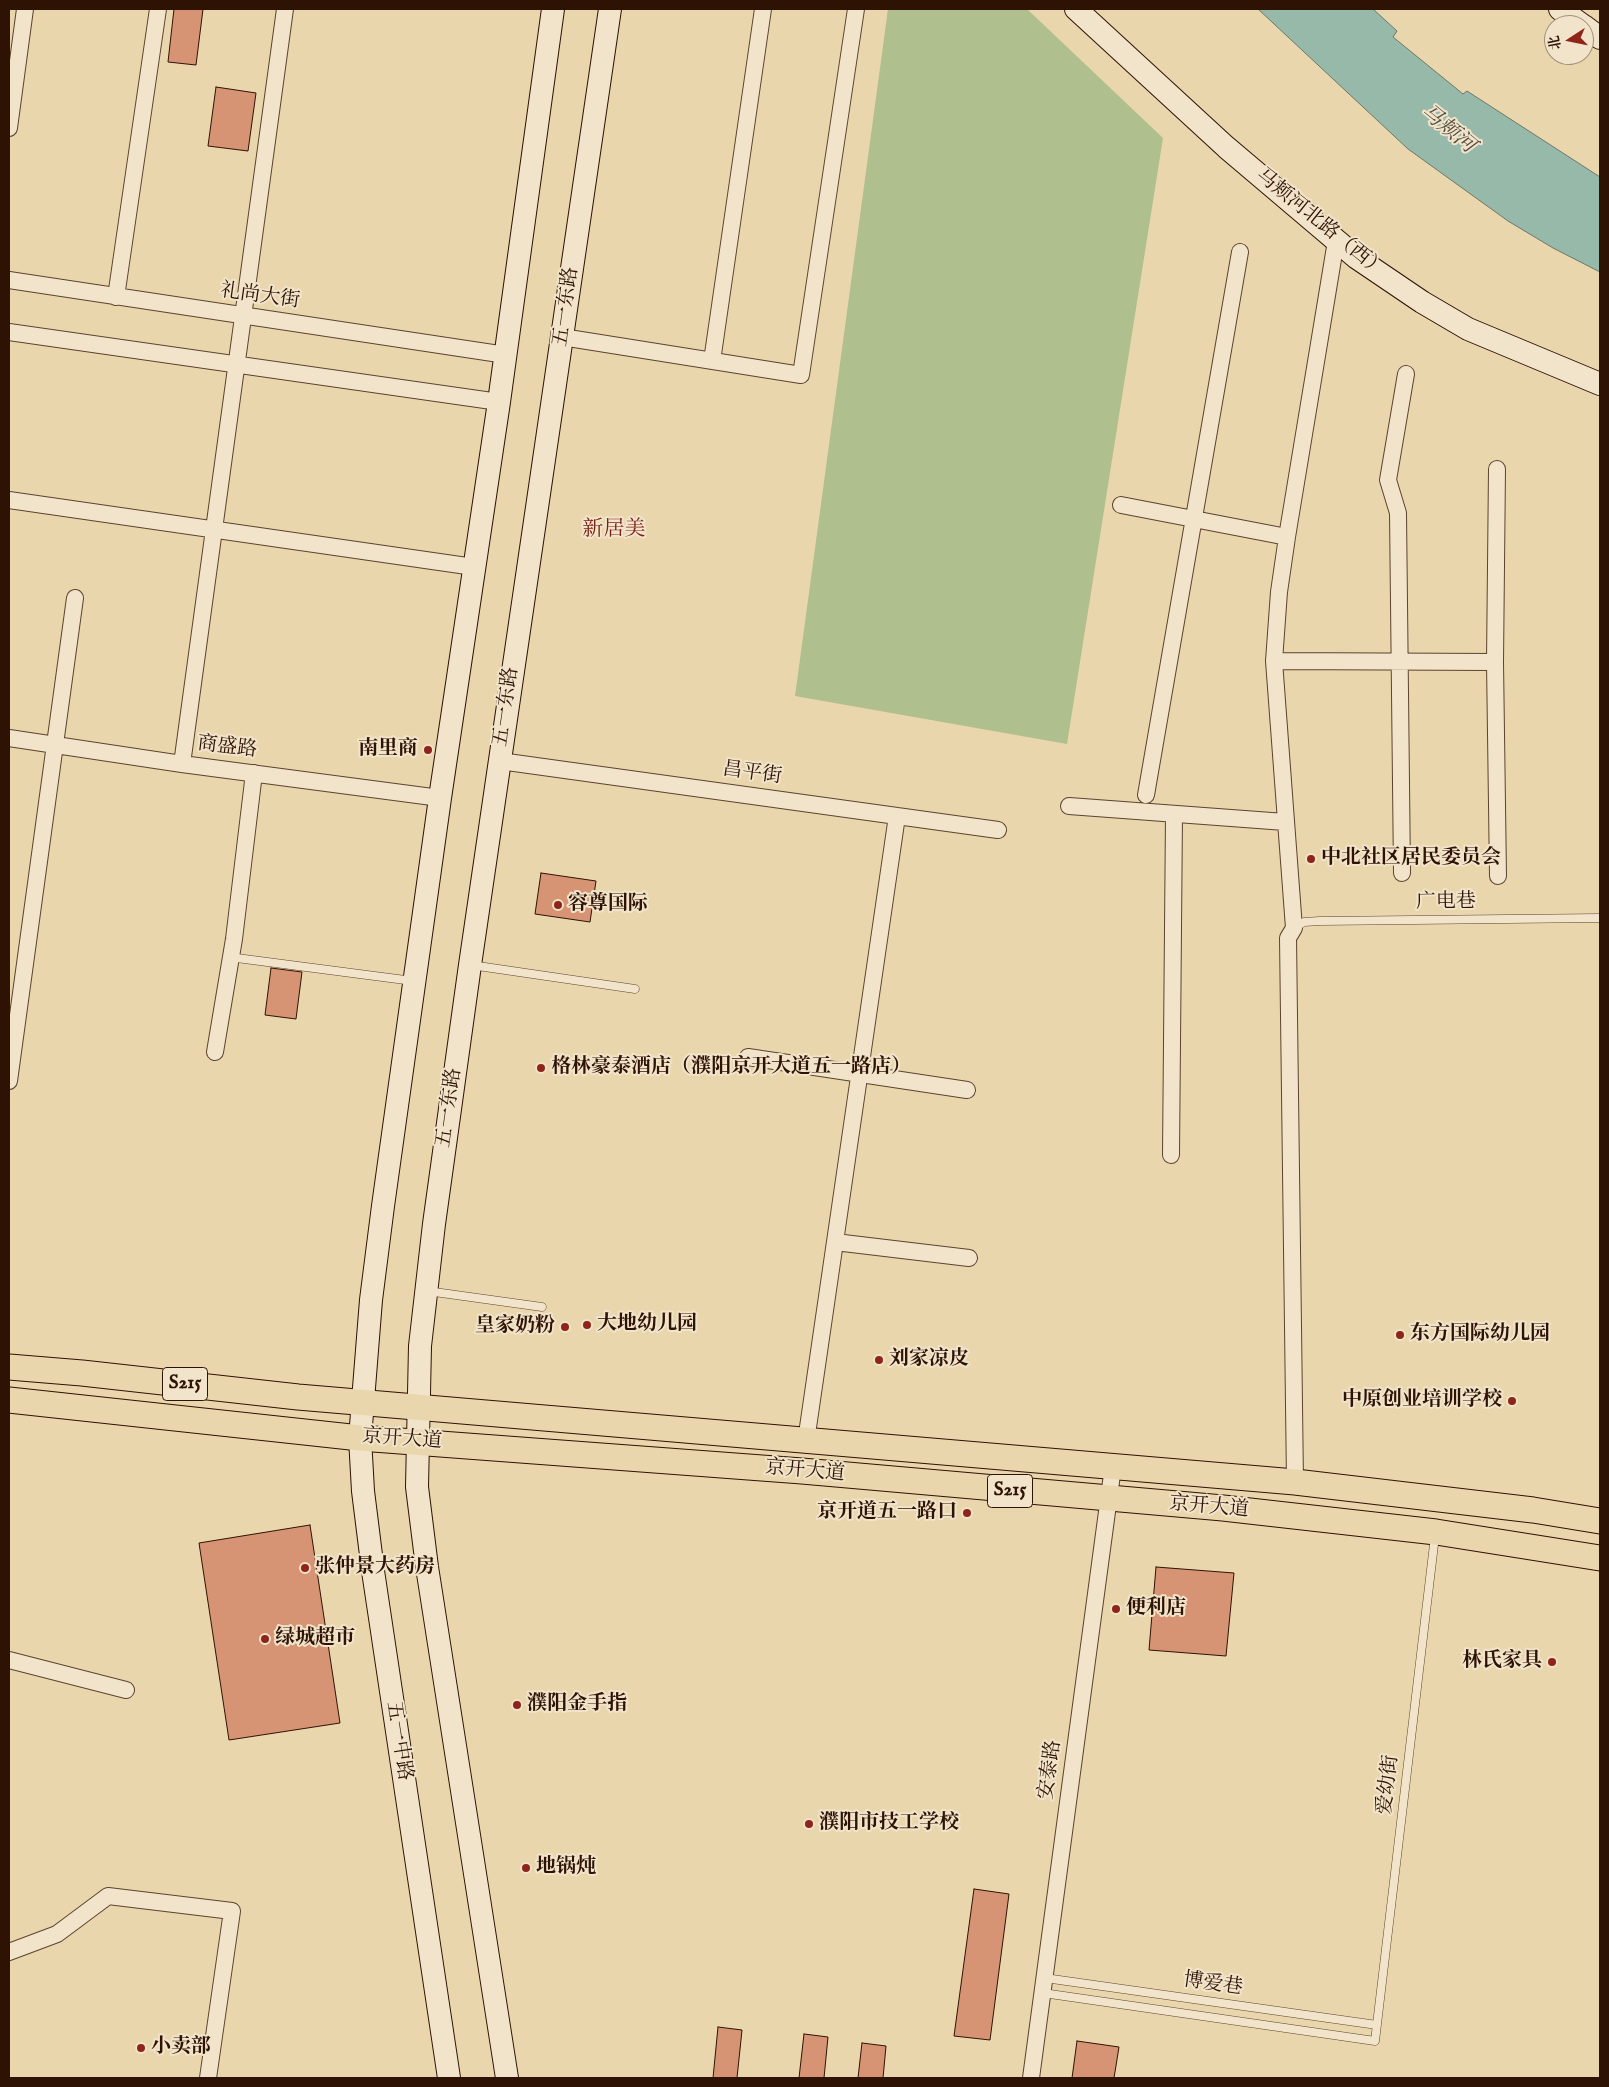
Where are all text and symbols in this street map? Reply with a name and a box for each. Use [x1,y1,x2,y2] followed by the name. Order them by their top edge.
[1544,15,1594,65] north arrow
[1545,34,1565,51] text: 北
[1415,100,1479,160] water label: 马颊河
[1250,164,1390,284] street label: 马颊河北路（西）
[550,266,584,348] street label: 五一东路
[219,280,301,314] street label: 礼尚大街
[583,518,645,544] district label: 新居美
[490,666,524,748] street label: 五一东路
[196,732,258,764] street label: 商盛路
[358,738,418,762] place label: 南里商
[422,744,434,756] marker: 南里商
[721,758,783,790] street label: 昌平街
[1321,847,1501,871] place label: 中北社区居民委员会
[1305,853,1317,865] marker: 中北社区居民委员会
[1416,890,1476,916] street label: 广电巷
[568,893,648,917] place label: 容尊国际
[552,899,564,911] marker: 容尊国际
[551,1056,911,1080] place label: 格林豪泰酒店（濮阳京开大道五一路店）
[535,1062,547,1074] marker: 格林豪泰酒店（濮阳京开大道五一路店）
[433,1067,467,1149] street label: 五一东路
[597,1313,697,1337] place label: 大地幼儿园
[475,1315,555,1339] place label: 皇家奶粉
[581,1319,593,1331] marker: 大地幼儿园
[559,1321,571,1333] marker: 皇家奶粉
[1410,1323,1550,1347] place label: 东方国际幼儿园
[1394,1329,1406,1341] marker: 东方国际幼儿园
[889,1348,969,1372] place label: 刘家凉皮
[873,1354,885,1366] marker: 刘家凉皮
[162,1368,208,1400] road number: S215
[1342,1389,1502,1413] place label: 中原创业培训学校
[1506,1395,1518,1407] marker: 中原创业培训学校
[361,1425,443,1455] street label: 京开大道
[764,1457,846,1487] street label: 京开大道
[988,1474,1032,1508] road number: S215
[1168,1493,1250,1523] street label: 京开大道
[817,1501,957,1525] place label: 京开道五一路口
[961,1507,973,1519] marker: 京开道五一路口
[315,1556,435,1580] place label: 张仲景大药房
[299,1562,311,1574] marker: 张仲景大药房
[1126,1597,1186,1621] place label: 便利店
[1110,1603,1122,1615] marker: 便利店
[275,1627,355,1651] place label: 绿城超市
[259,1633,271,1645] marker: 绿城超市
[1462,1650,1542,1674] place label: 林氏家具
[1546,1656,1558,1668] marker: 林氏家具
[527,1693,627,1717] place label: 濮阳金手指
[511,1699,523,1711] marker: 濮阳金手指
[380,1700,416,1782] street label: 五一中路
[1035,1739,1067,1801] street label: 安泰路
[1373,1754,1405,1816] street label: 爱幼街
[819,1812,959,1836] place label: 濮阳市技工学校
[803,1818,815,1830] marker: 濮阳市技工学校
[536,1856,596,1880] place label: 地锅炖
[520,1862,532,1874] marker: 地锅炖
[1182,1969,1244,2001] street label: 博爱巷
[151,2036,211,2060] place label: 小卖部
[135,2042,147,2054] marker: 小卖部

